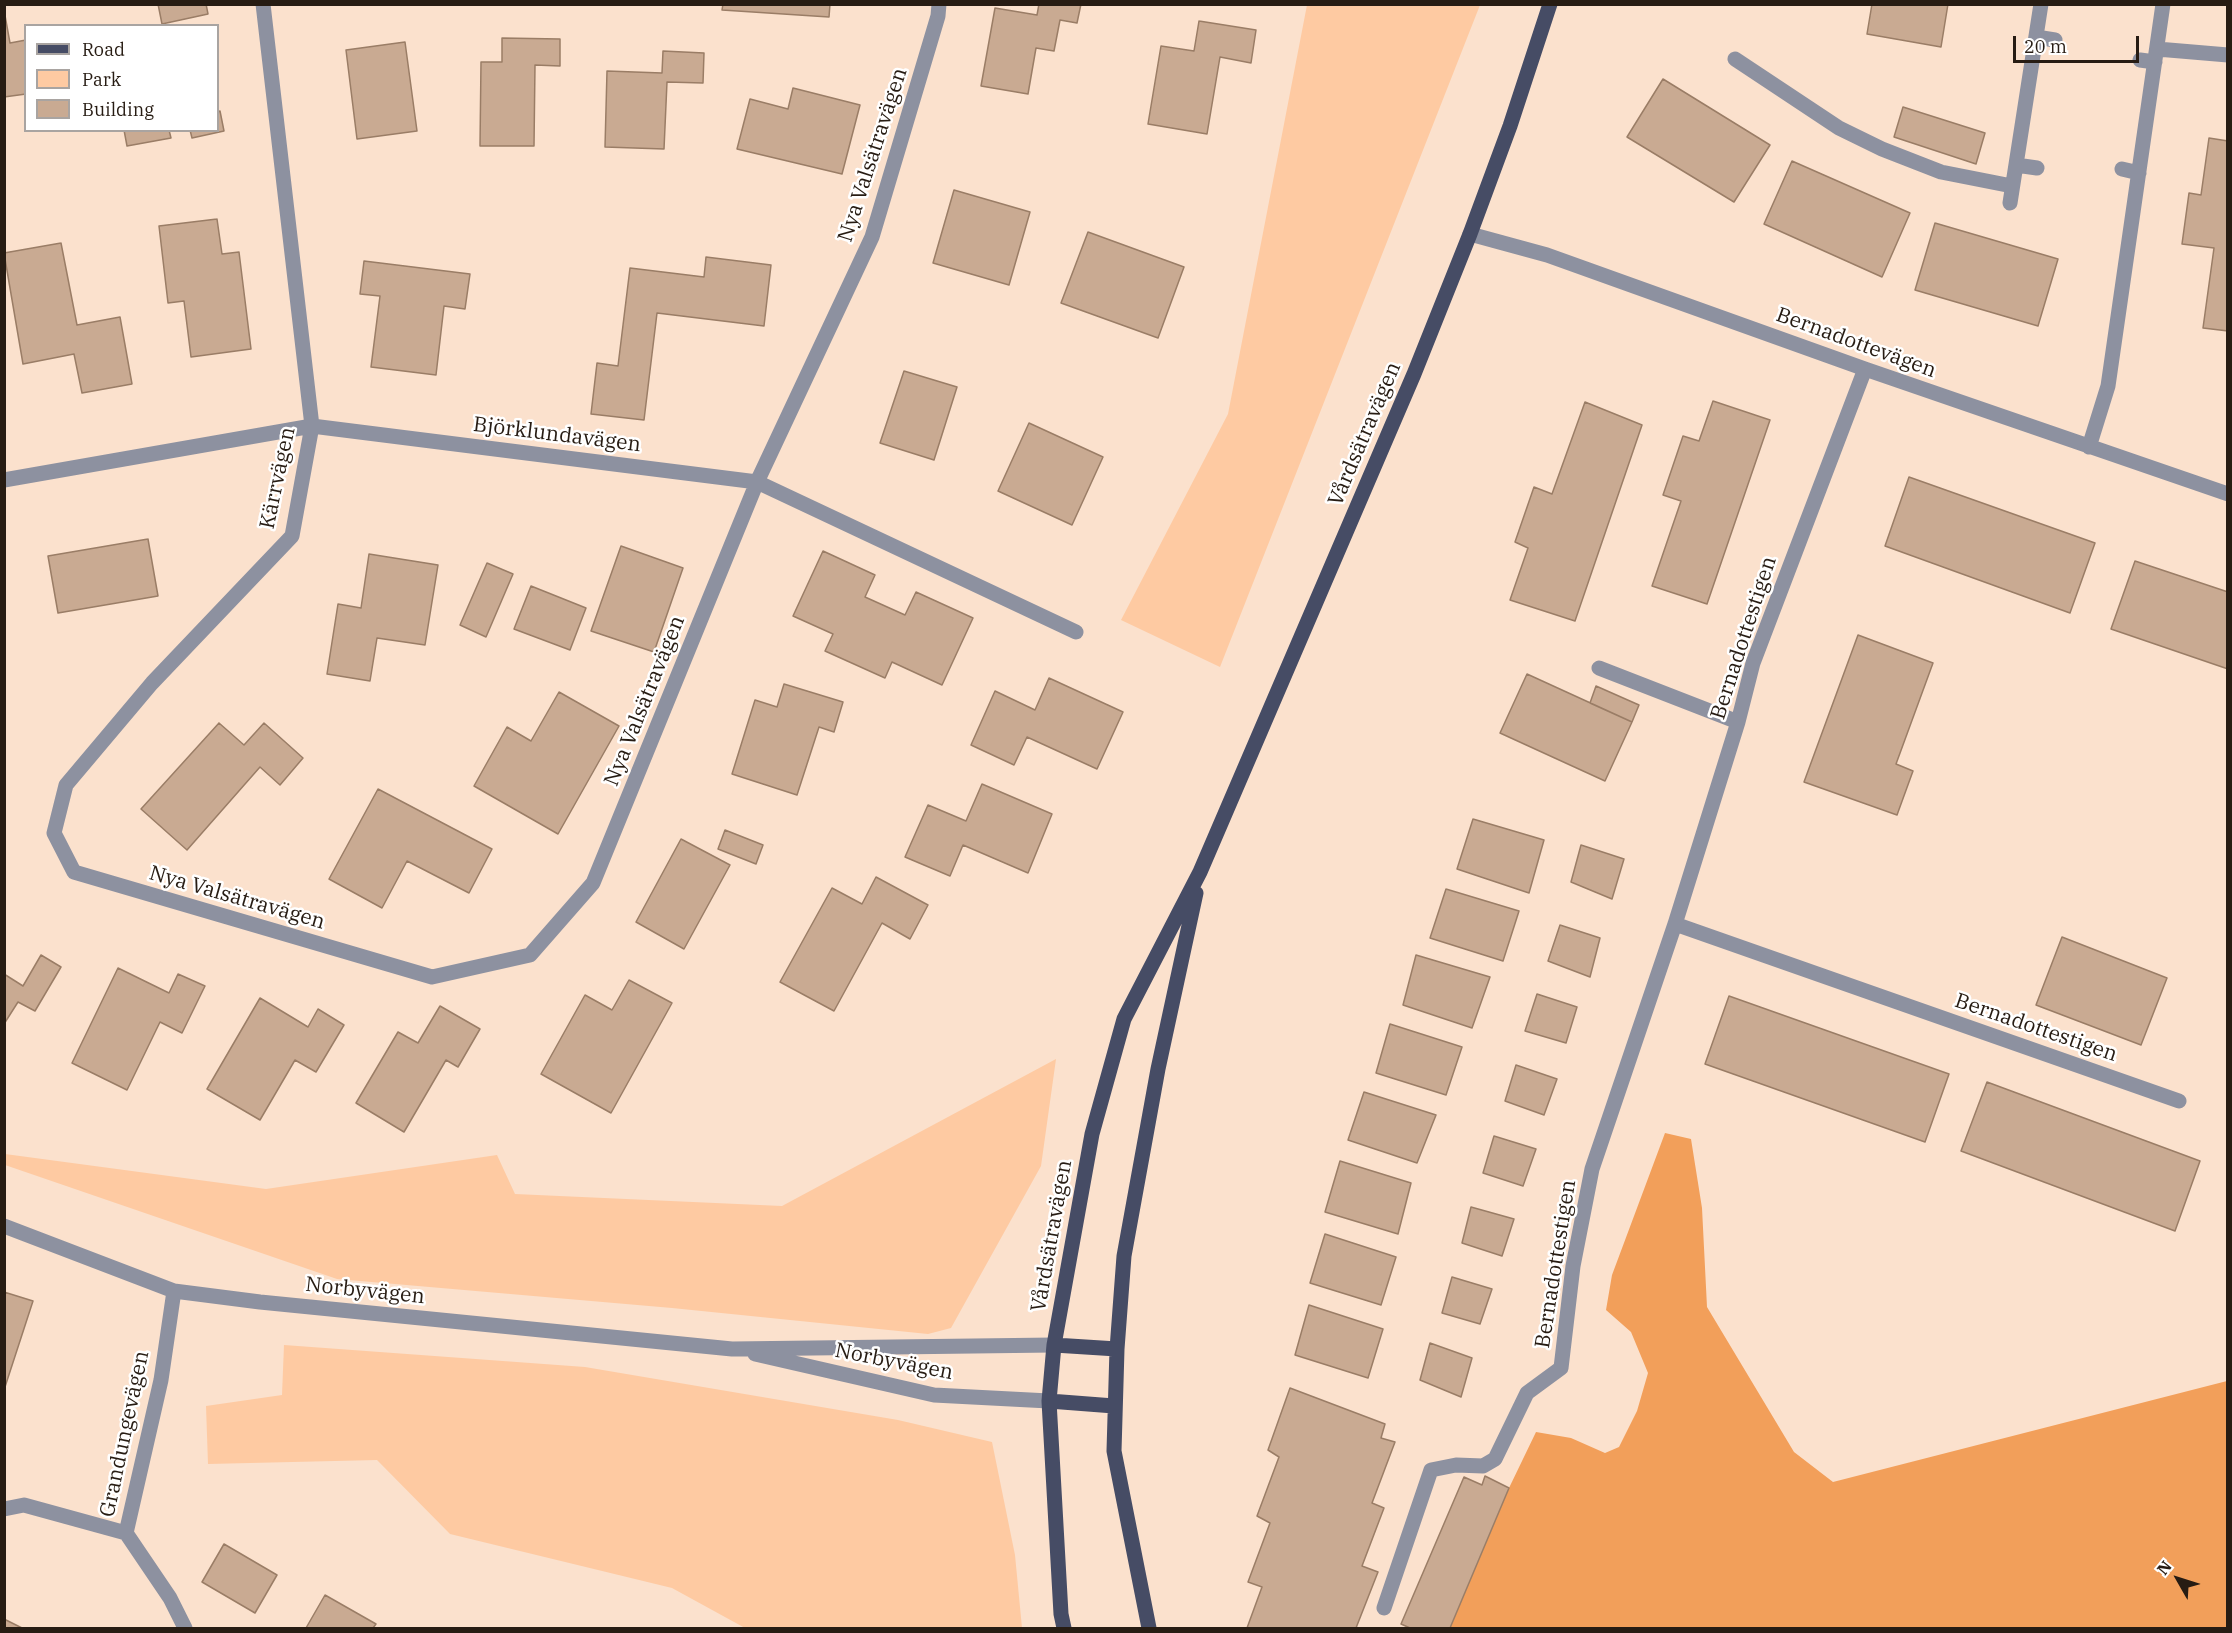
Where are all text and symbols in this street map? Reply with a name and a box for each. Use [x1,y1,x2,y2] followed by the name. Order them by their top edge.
[24,24,219,132] legend
[2016,24,2142,62] scale bar
[2024,35,2067,58] text: 20 m
[82,38,125,61] text: Road
[833,65,913,245] street label: Nya Valsätravägen
[82,68,121,91] text: Park
[82,98,154,121] text: Building
[1773,302,1939,384] street label: Bernadottevägen
[1323,358,1407,510] street label: Vårdsätravägen
[472,412,642,458] street label: Björklundavägen
[255,425,301,531] street label: Kärrvägen
[1706,553,1782,723] street label: Bernadottestigen
[599,612,691,790] street label: Nya Valsätravägen
[146,861,328,935] street label: Nya Valsätravägen
[1951,988,2121,1068] street label: Bernadottestigen
[1026,1158,1078,1314] street label: Vårdsätravägen
[1530,1178,1582,1350] street label: Bernadottestigen
[304,1272,426,1310] street label: Norbyvägen
[833,1338,955,1386] street label: Norbyvägen
[95,1349,155,1519] street label: Grandungevägen
[2148,1549,2208,1609] north arrow
[2152,1556,2176,1579] text: N

